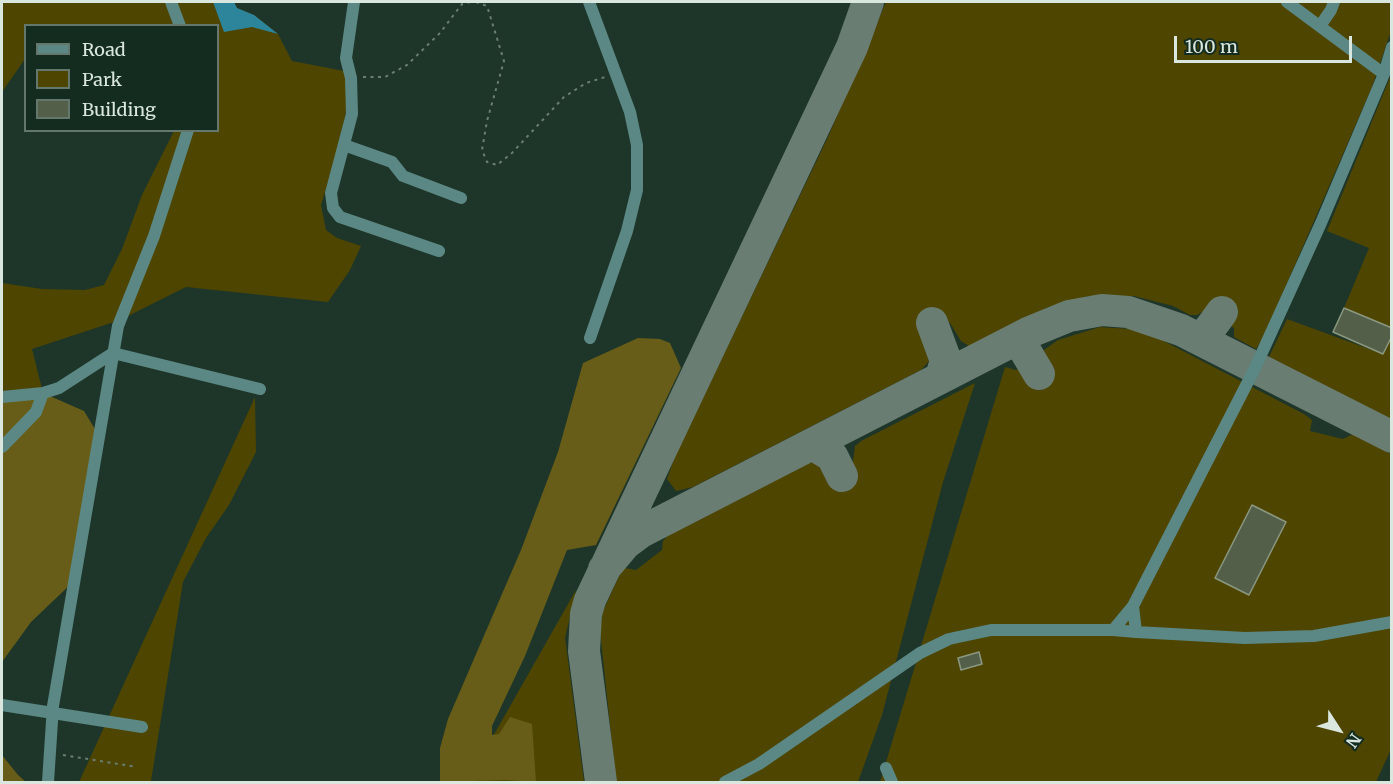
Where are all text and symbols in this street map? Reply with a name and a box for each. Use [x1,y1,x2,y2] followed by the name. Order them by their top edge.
[24,24,219,132] legend
[1177,24,1356,62] scale bar
[1185,35,1238,58] text: 100 m
[82,38,126,61] text: Road
[82,68,122,91] text: Park
[82,98,156,121] text: Building
[1309,700,1369,760] north arrow
[1342,730,1365,752] text: N

